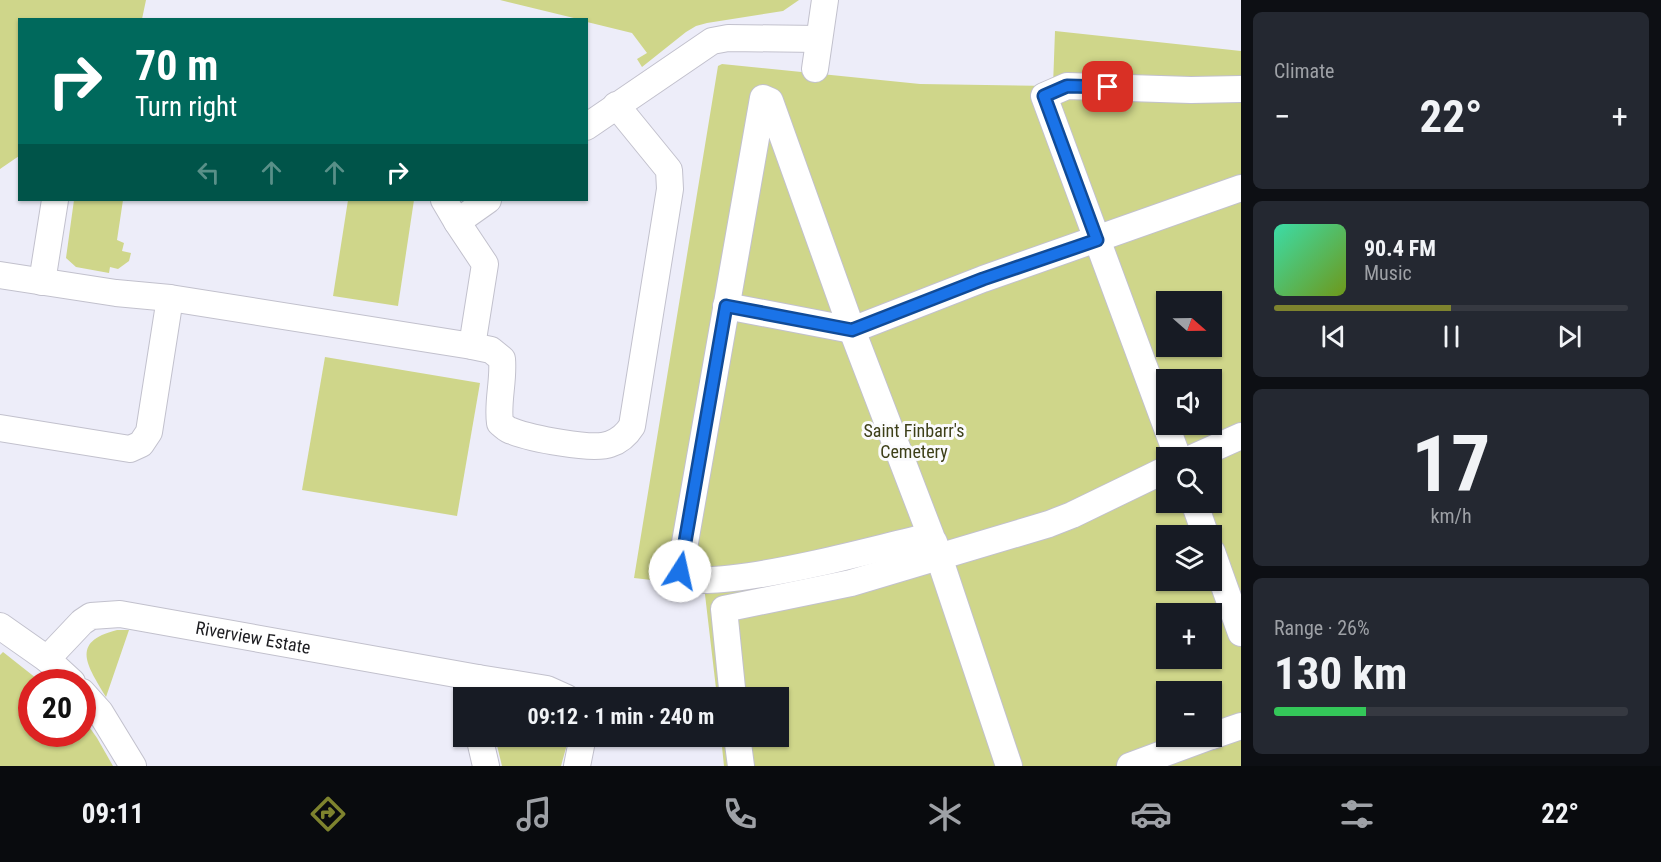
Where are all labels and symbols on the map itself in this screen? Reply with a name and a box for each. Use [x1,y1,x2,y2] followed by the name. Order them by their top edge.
[1082,61,1133,112] pin
[1156,291,1222,357] north arrow
[863,420,965,462] park label: Saint Finbarr's Cemetery
[648,539,712,603] position arrow
[194,617,312,658] street label: Riverview Estate
[18,669,96,747] speed limit sign: 20

